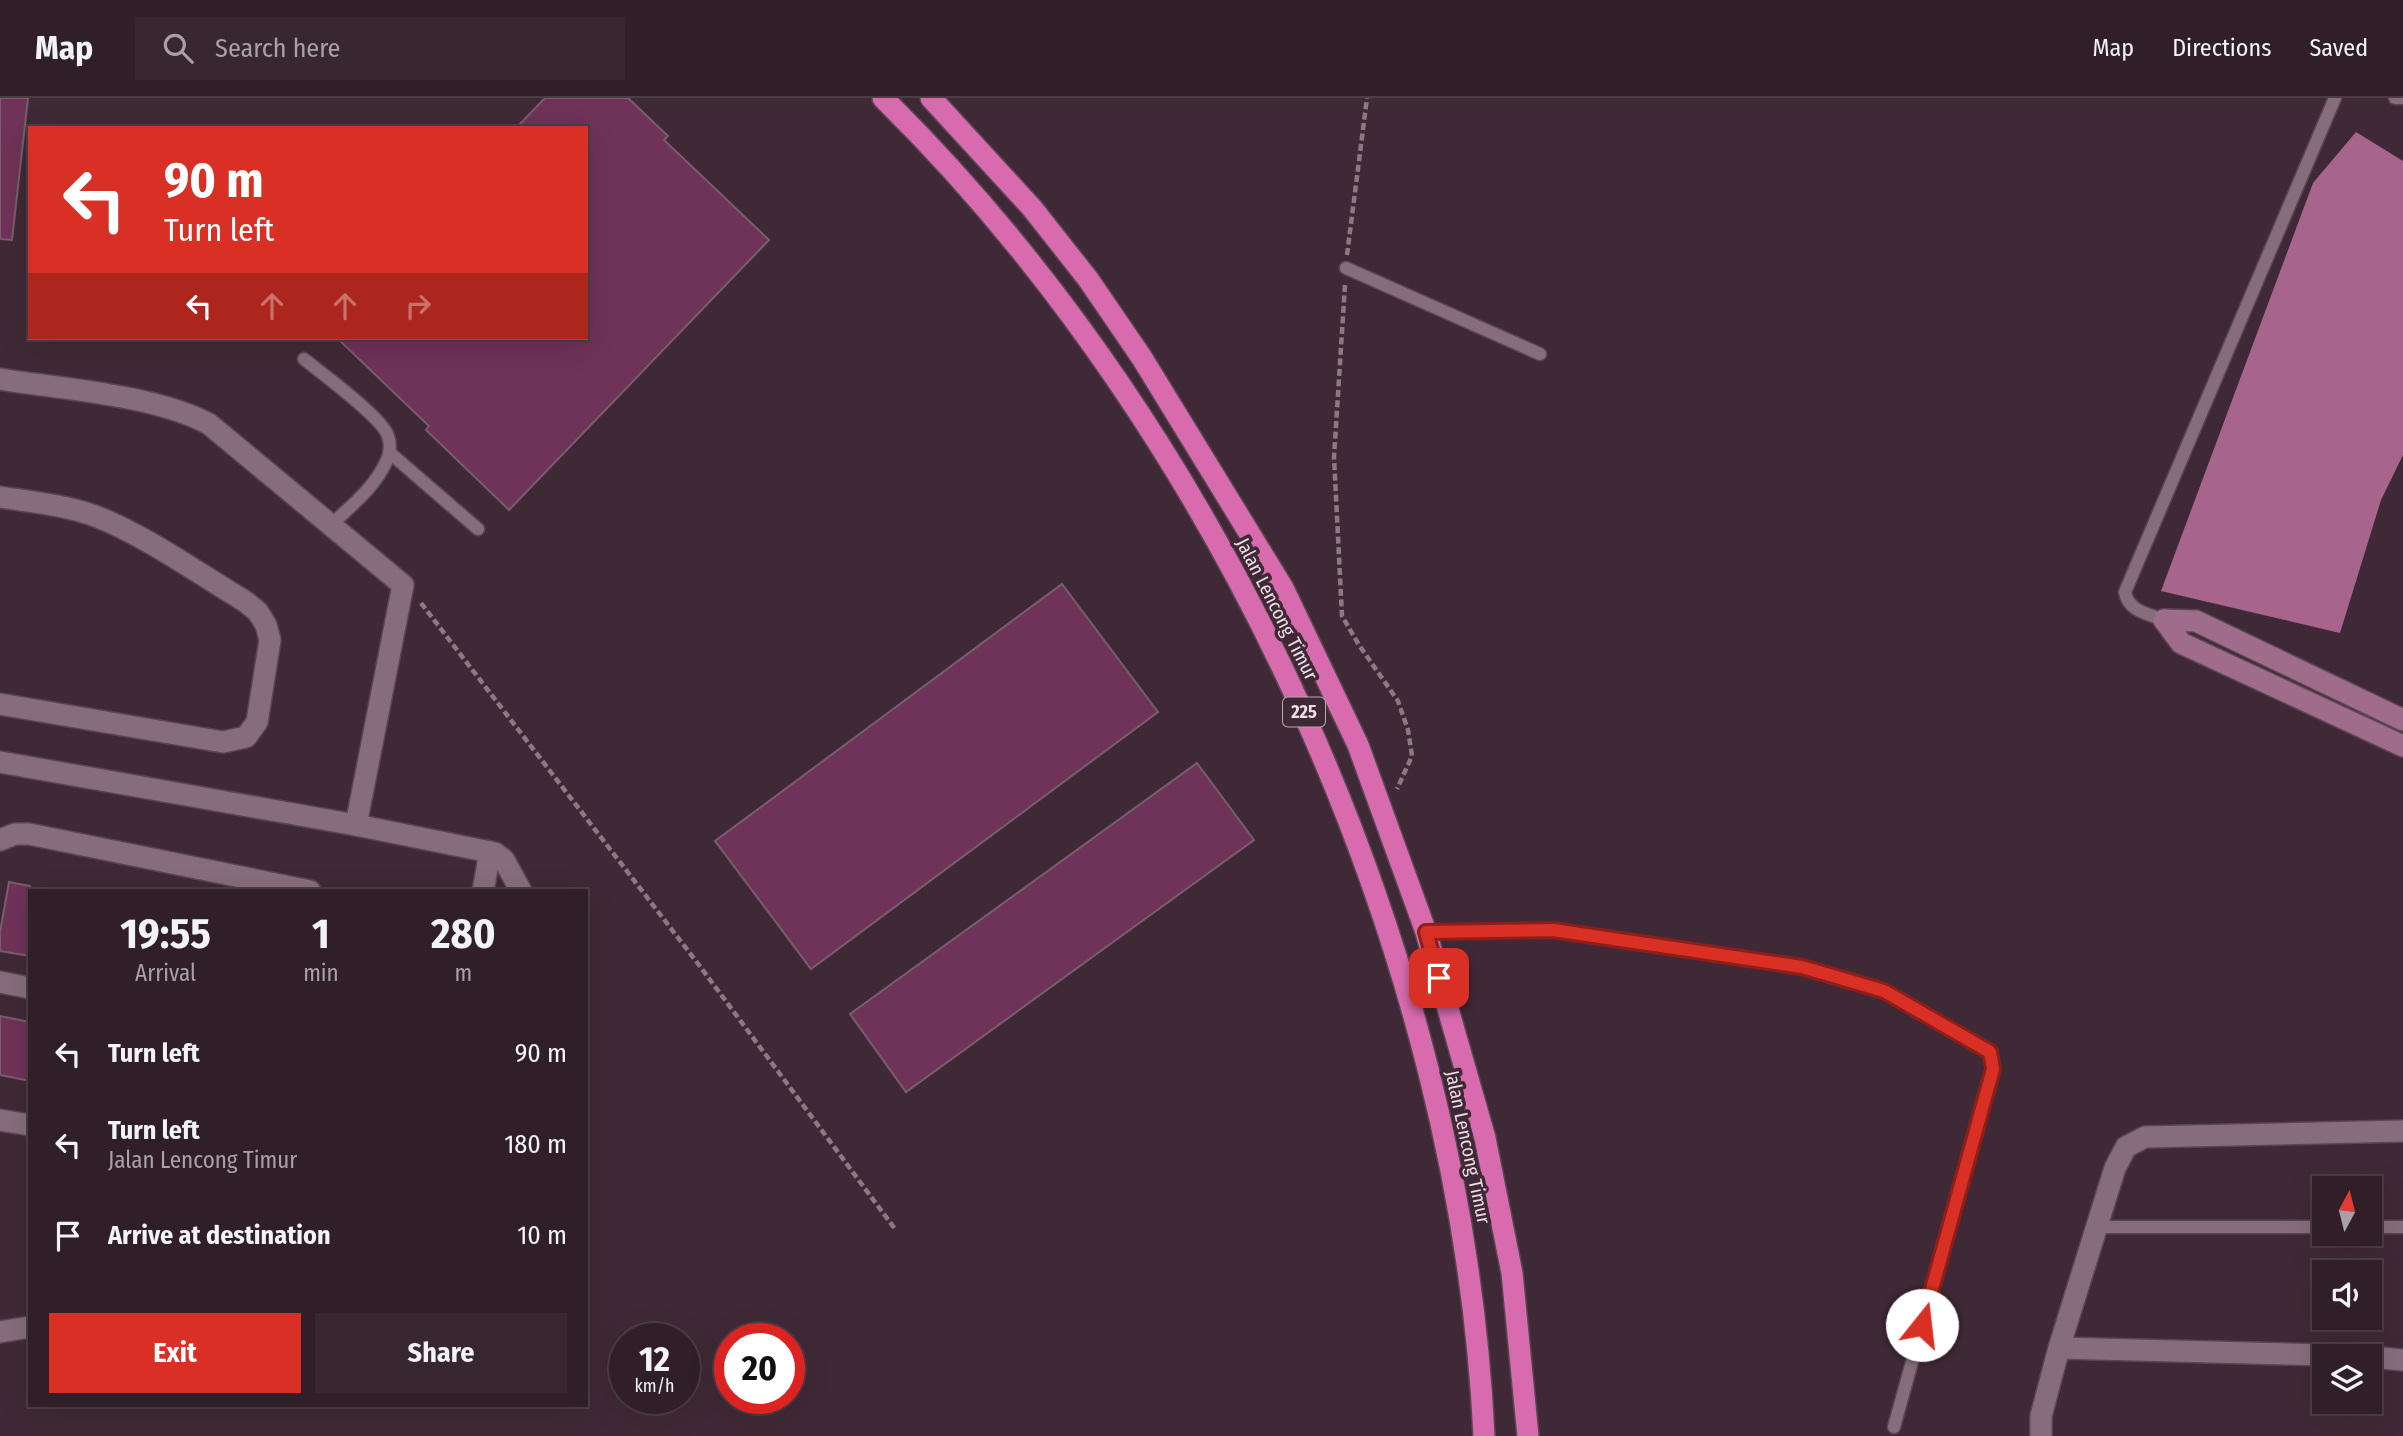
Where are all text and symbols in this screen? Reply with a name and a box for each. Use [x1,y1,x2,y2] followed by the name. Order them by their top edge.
[135,17,625,80] search box
[35,28,93,68] text: Map
[159,29,197,67] icon: search
[215,33,340,64] text: Search here
[2093,34,2134,62] text: Map
[2172,34,2271,62] text: Directions
[2309,34,2368,62] text: Saved
[164,151,264,210] text: 90 m
[49,154,140,245] icon: left
[164,211,274,249] text: Turn left
[180,287,218,325] icon: left
[253,287,291,325] icon: ahead
[326,287,364,325] icon: ahead
[399,287,437,325] icon: right
[1231,534,1323,684] street label: Jalan Lencong Timur
[1283,698,1325,726] road number: 225
[120,909,211,959] text: 19:55
[312,909,330,959] text: 1
[431,909,496,959] text: 280
[1409,948,1469,1008] pin
[135,959,196,987] text: Arrival
[303,959,339,987] text: min
[455,959,472,987] text: m
[1420,959,1458,997] icon: arrive
[49,1035,87,1073] icon: left
[108,1038,200,1069] text: Turn left
[515,1038,567,1069] text: 90 m
[1440,1068,1496,1226] street label: Jalan Lencong Timur
[108,1115,200,1146] text: Turn left
[49,1126,87,1164] icon: left
[504,1129,567,1160] text: 180 m
[108,1146,297,1174] text: Jalan Lencong Timur
[2312,1176,2382,1246] north arrow
[2312,1176,2382,1414] map controls
[49,1217,87,1255] icon: arrive
[108,1220,331,1251] text: Arrive at destination
[517,1220,567,1251] text: 10 m
[2312,1260,2382,1330] button: sound
[1885,1288,1959,1362] position arrow
[49,1313,301,1393] button: Exit
[315,1313,567,1393] button: Share
[714,1323,805,1414] speed limit sign: 20
[639,1338,670,1380] text: 12
[2312,1344,2382,1414] button: layers
[634,1375,675,1397] text: km/h

